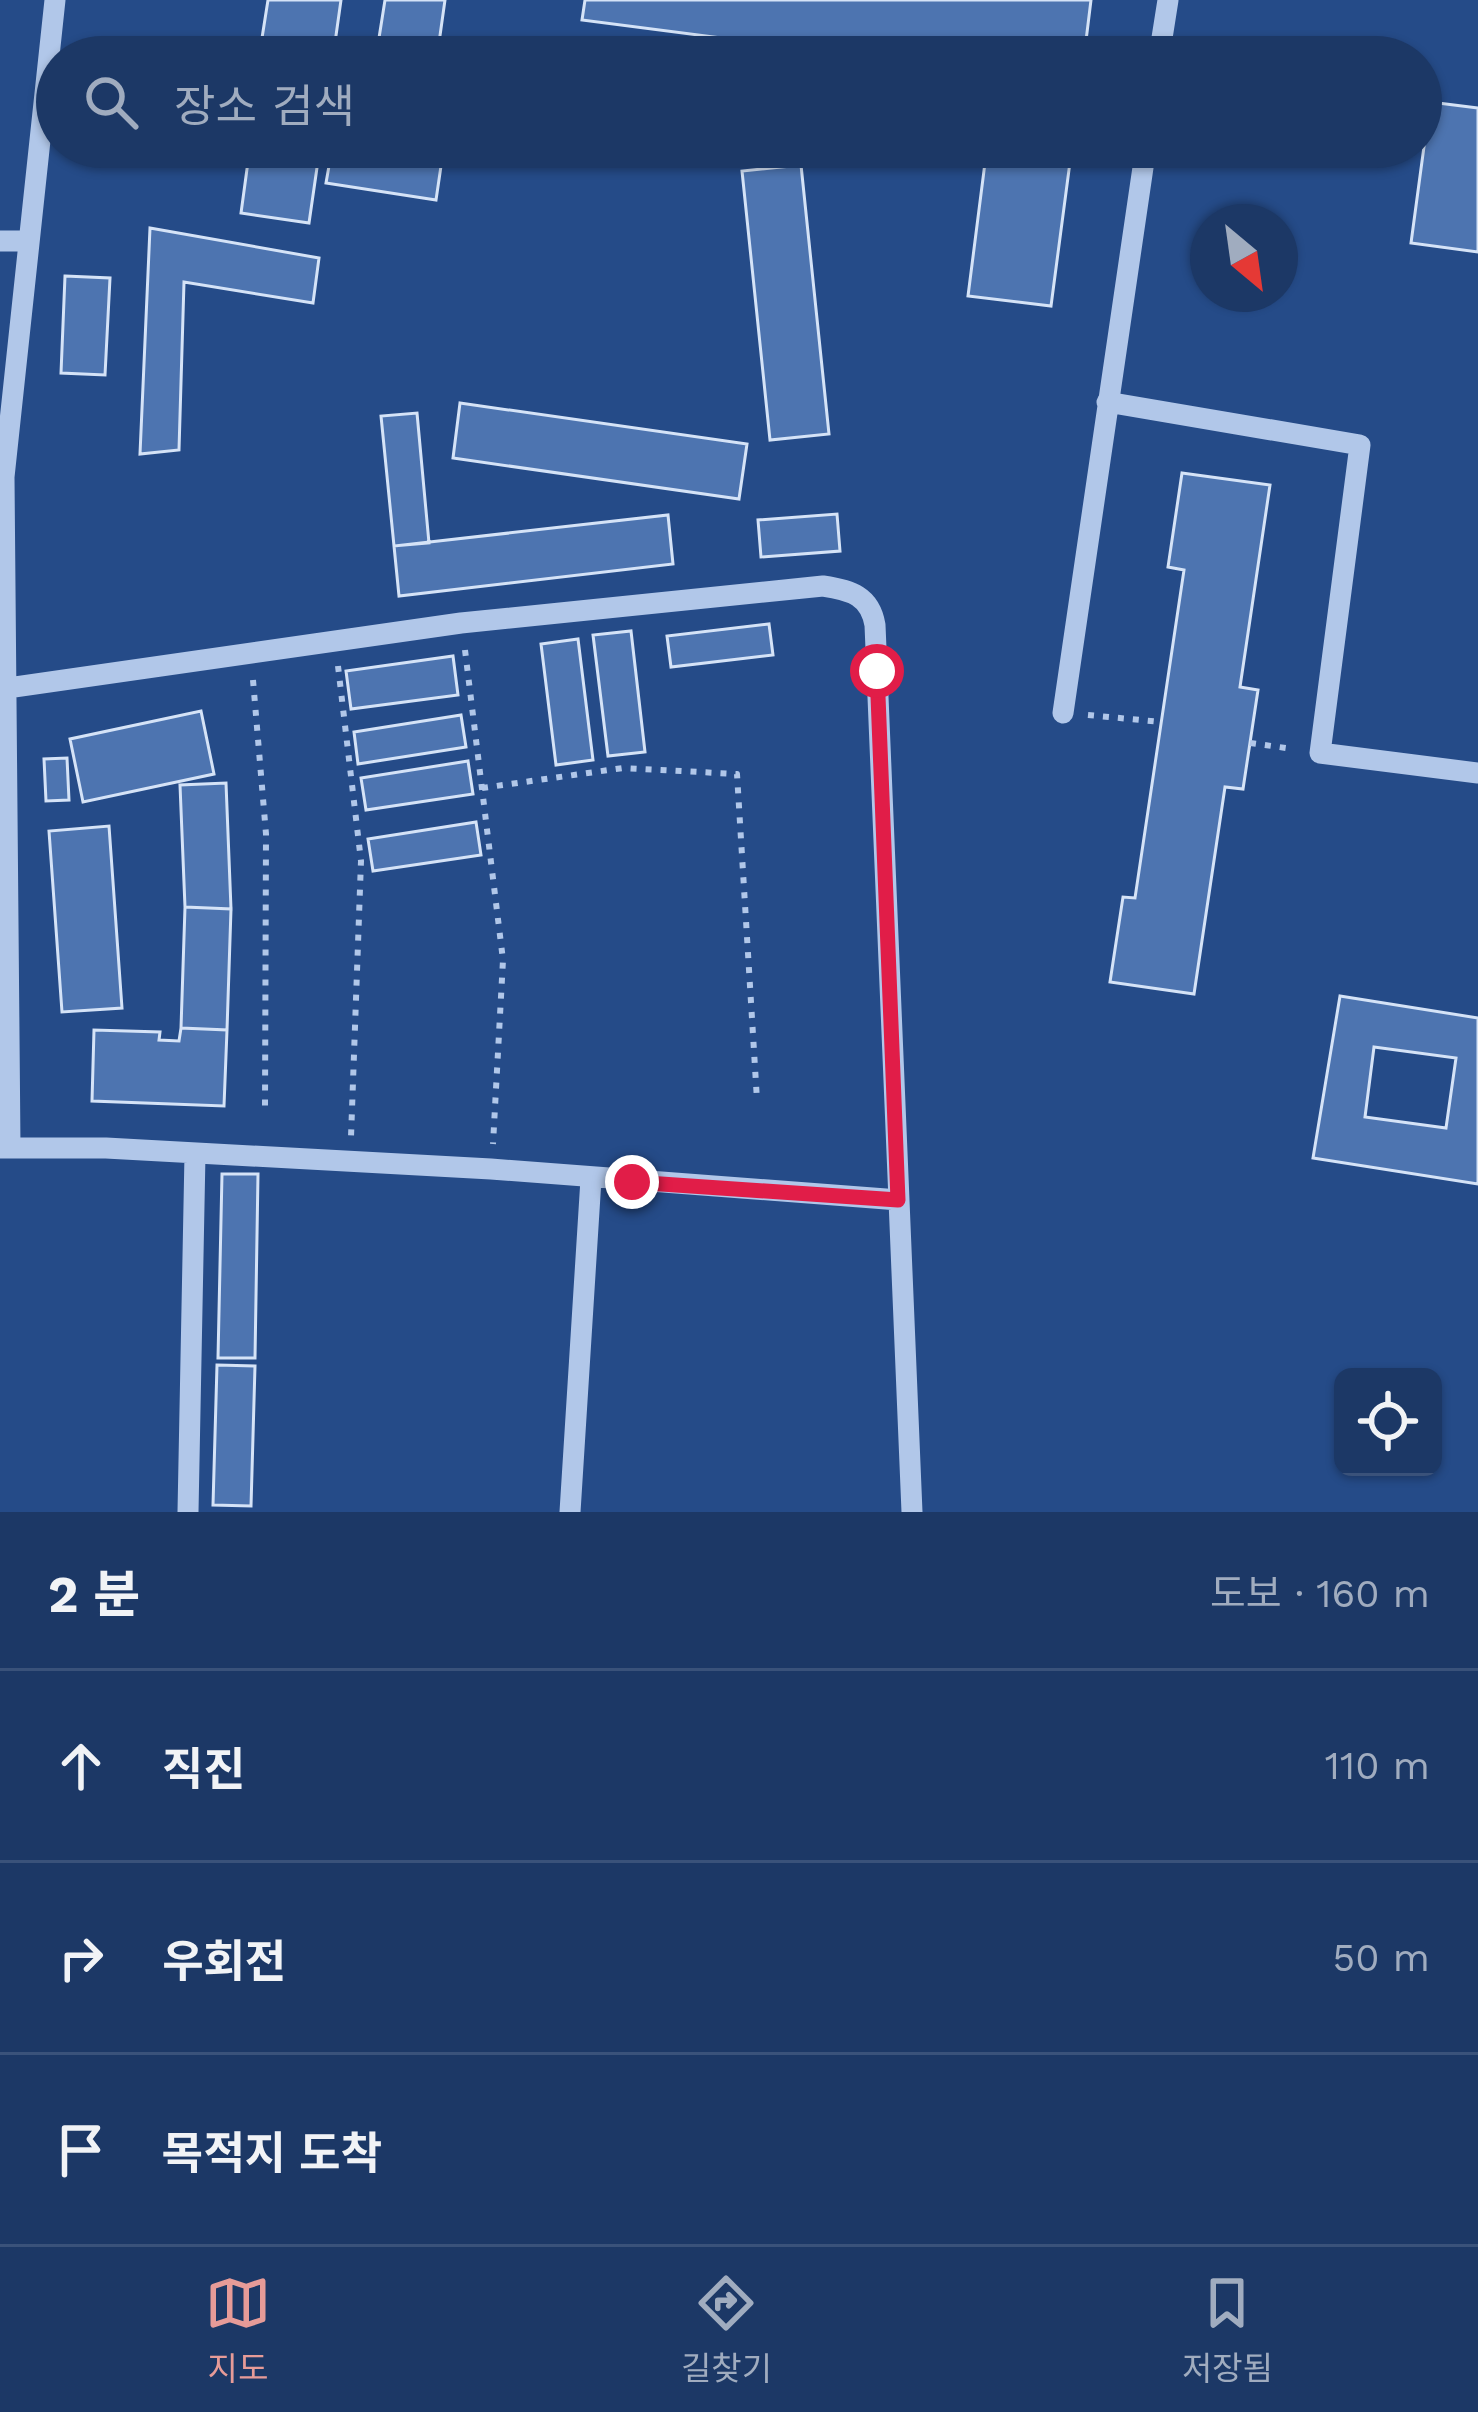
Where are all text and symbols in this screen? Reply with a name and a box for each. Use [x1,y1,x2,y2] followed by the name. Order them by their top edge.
[36,36,1442,168] search box
[78,69,144,135] icon: search
[174,80,355,133] text: 장소 검색
[1190,204,1298,312] north arrow
[850,644,904,698] route start
[605,1155,659,1209] route end
[1334,1368,1442,1476] map controls
[1334,1368,1442,1476] button: locate
[48,1565,140,1624] text: 2 분
[1210,1571,1430,1616] text: 도보 · 160 m
[48,1733,114,1799] icon: ahead
[162,1743,245,1796] text: 직진
[1325,1743,1430,1788] text: 110 m
[48,1925,114,1991] icon: right
[162,1935,286,1988] text: 우회전
[1333,1935,1430,1980] text: 50 m
[48,2117,114,2183] icon: arrive
[162,2127,382,2180] text: 목적지 도착
[205,2270,271,2390] tab: 지도
[681,2270,772,2390] tab: 길찾기
[1182,2270,1273,2390] tab: 저장됨

